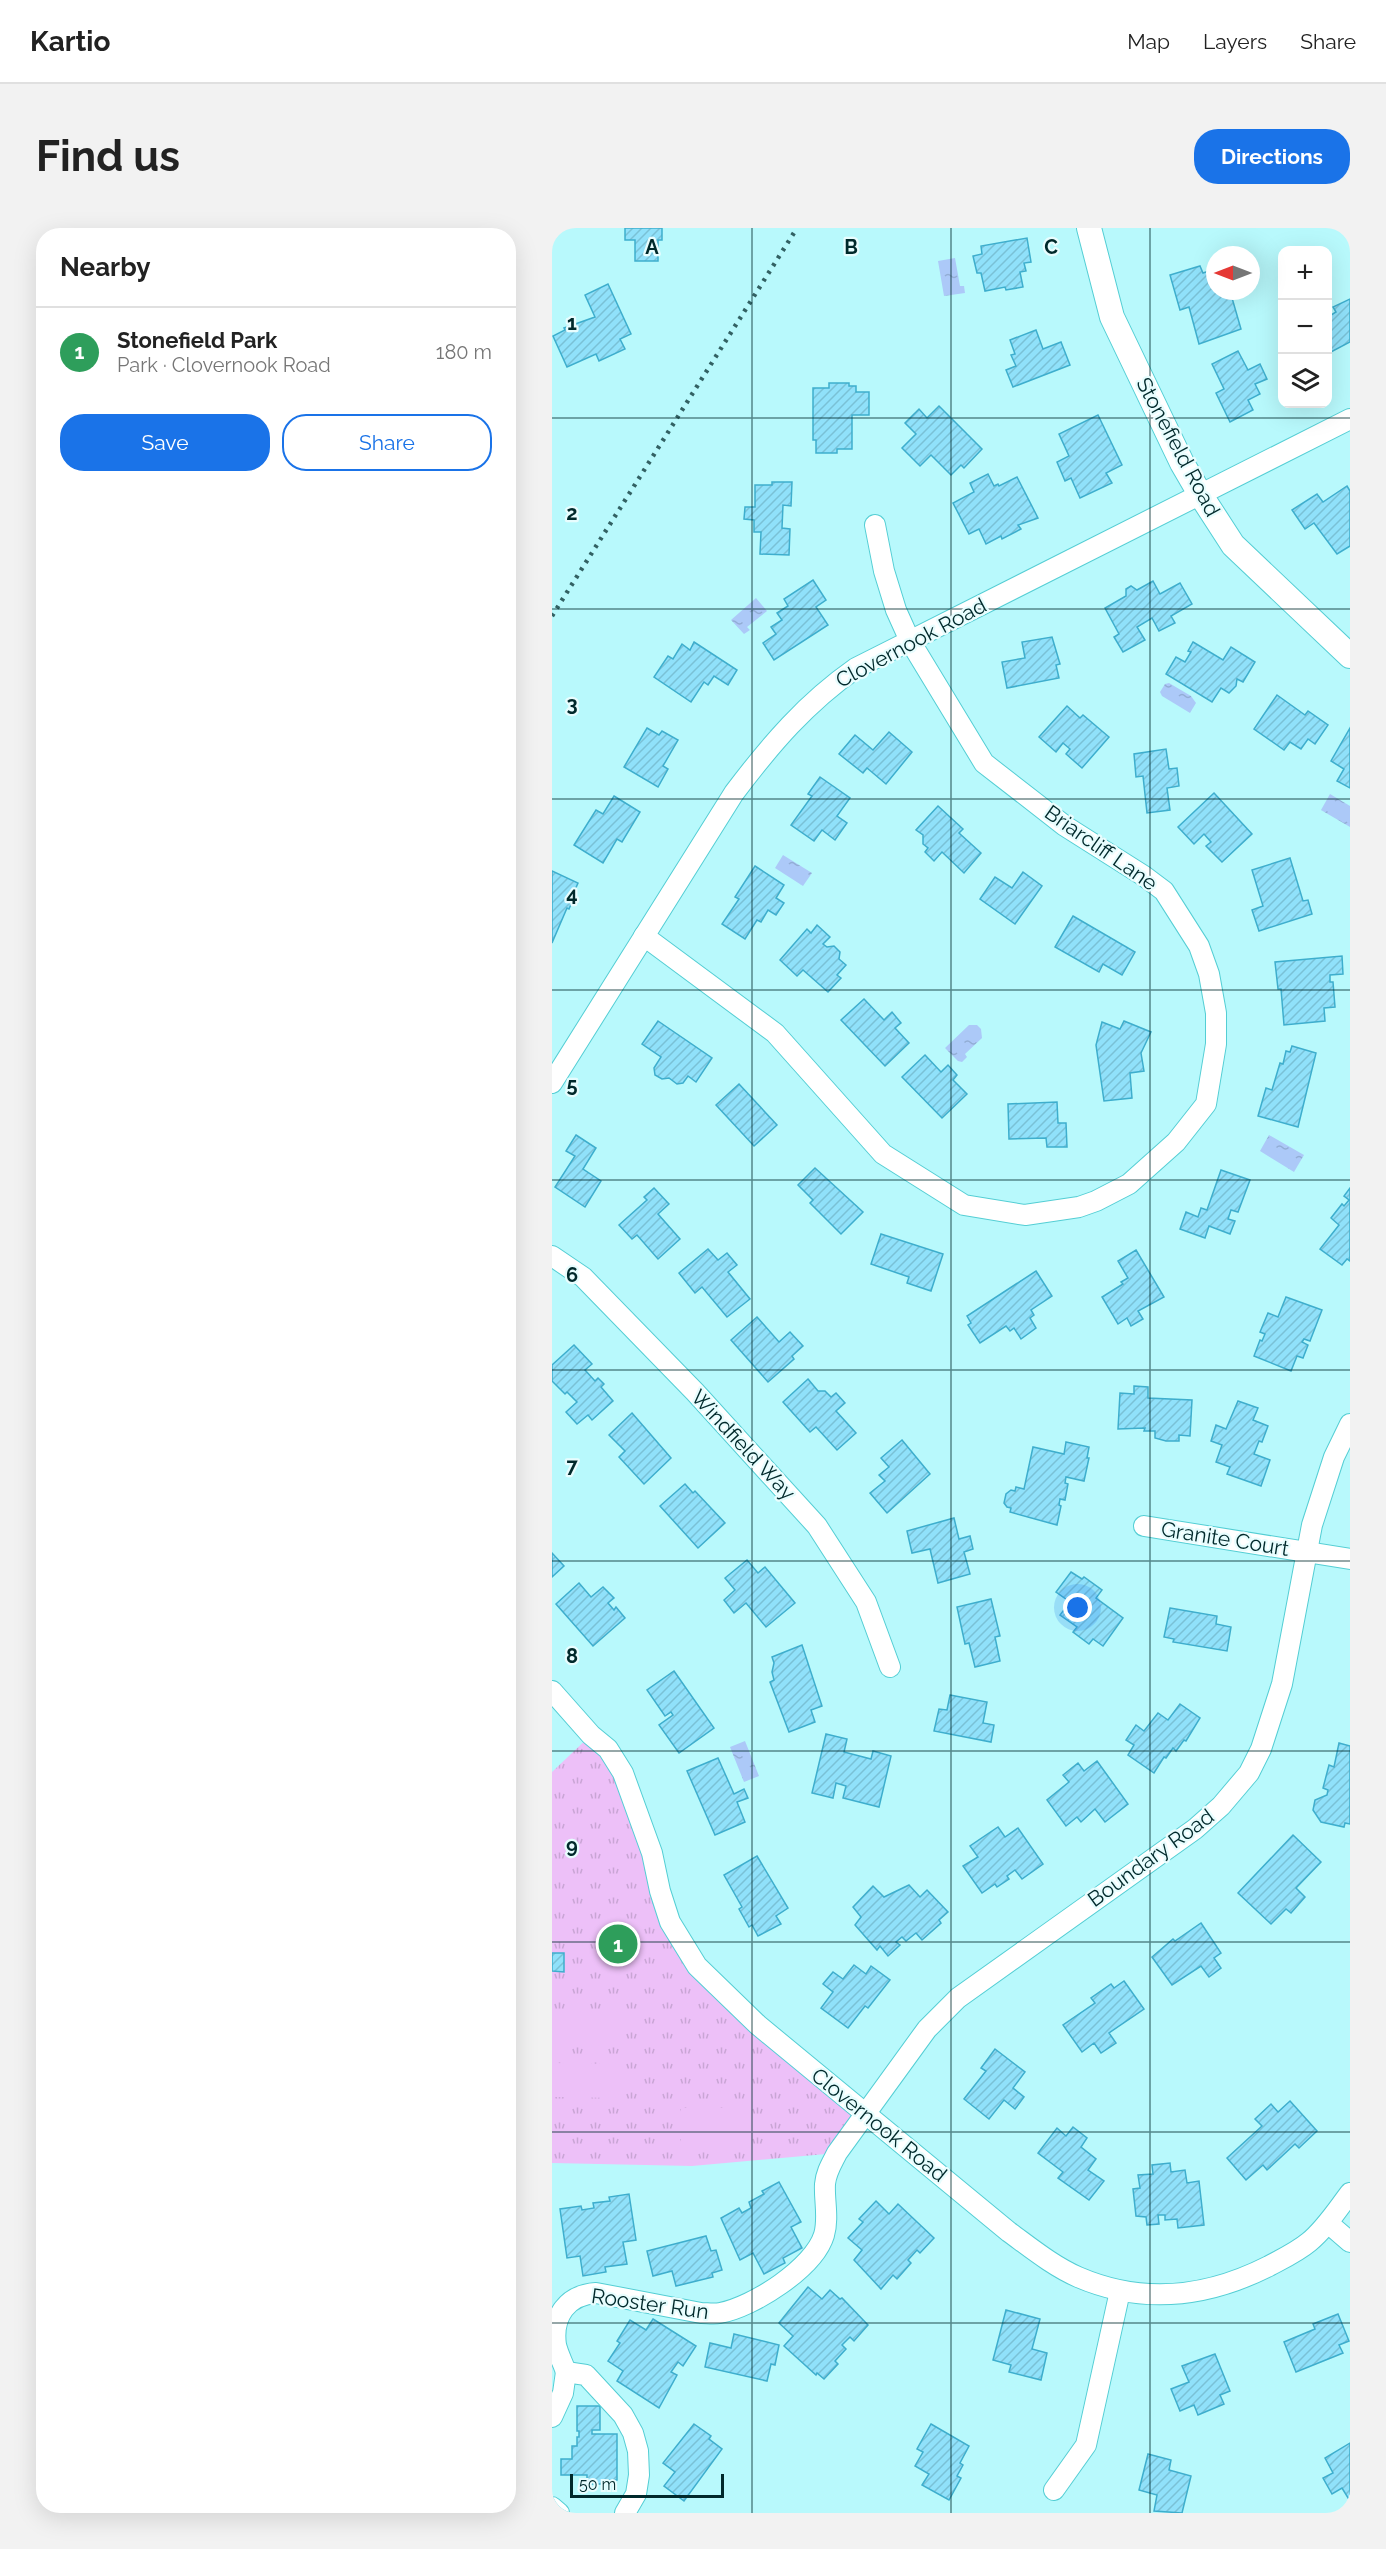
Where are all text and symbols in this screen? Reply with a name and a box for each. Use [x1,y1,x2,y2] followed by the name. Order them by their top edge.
[30,25,110,58] text: Kartio
[1127,29,1170,54] text: Map
[1203,29,1267,54] text: Layers
[1300,29,1356,54] text: Share
[1194,129,1350,184] button: Directions
[36,132,180,181] text: Find us
[645,235,659,259] text: A
[844,235,858,259] text: B
[1044,235,1058,259] text: C
[1206,246,1260,300] north arrow
[1278,246,1332,408] map controls
[1278,246,1332,300] button: +
[60,252,150,282] text: Nearby
[1278,300,1332,354] button: −
[567,311,577,335] text: 1
[117,327,277,353] text: Stonefield Park
[75,340,84,364] text: 1
[436,340,492,364] text: 180 m
[117,353,331,377] text: Park · Clovernook Road
[1278,354,1332,408] button: layers
[1131,373,1226,521] street label: Stonefield Road
[60,414,270,471] button: Save
[282,414,492,471] button: Share
[566,501,578,525] text: 2
[831,592,990,693] street label: Clovernook Road
[566,692,578,716] text: 3
[1040,800,1162,896] street label: Briarcliff Lane
[566,882,578,906] text: 4
[566,1073,578,1097] text: 5
[566,1263,578,1287] text: 6
[686,1384,801,1505] street label: Windfield Way
[566,1454,578,1478] text: 7
[1159,1516,1291,1561] street label: Granite Court
[1063,1593,1092,1622] your location
[566,1644,578,1668] text: 8
[1083,1804,1219,1912] street label: Boundary Road
[566,1834,578,1858] text: 9
[598,1922,638,1966] pin: 1
[807,2062,952,2187] street label: Clovernook Road
[590,2283,710,2324] street label: Rooster Run
[570,2471,724,2498] scale bar
[579,2475,616,2494] text: 50 m

